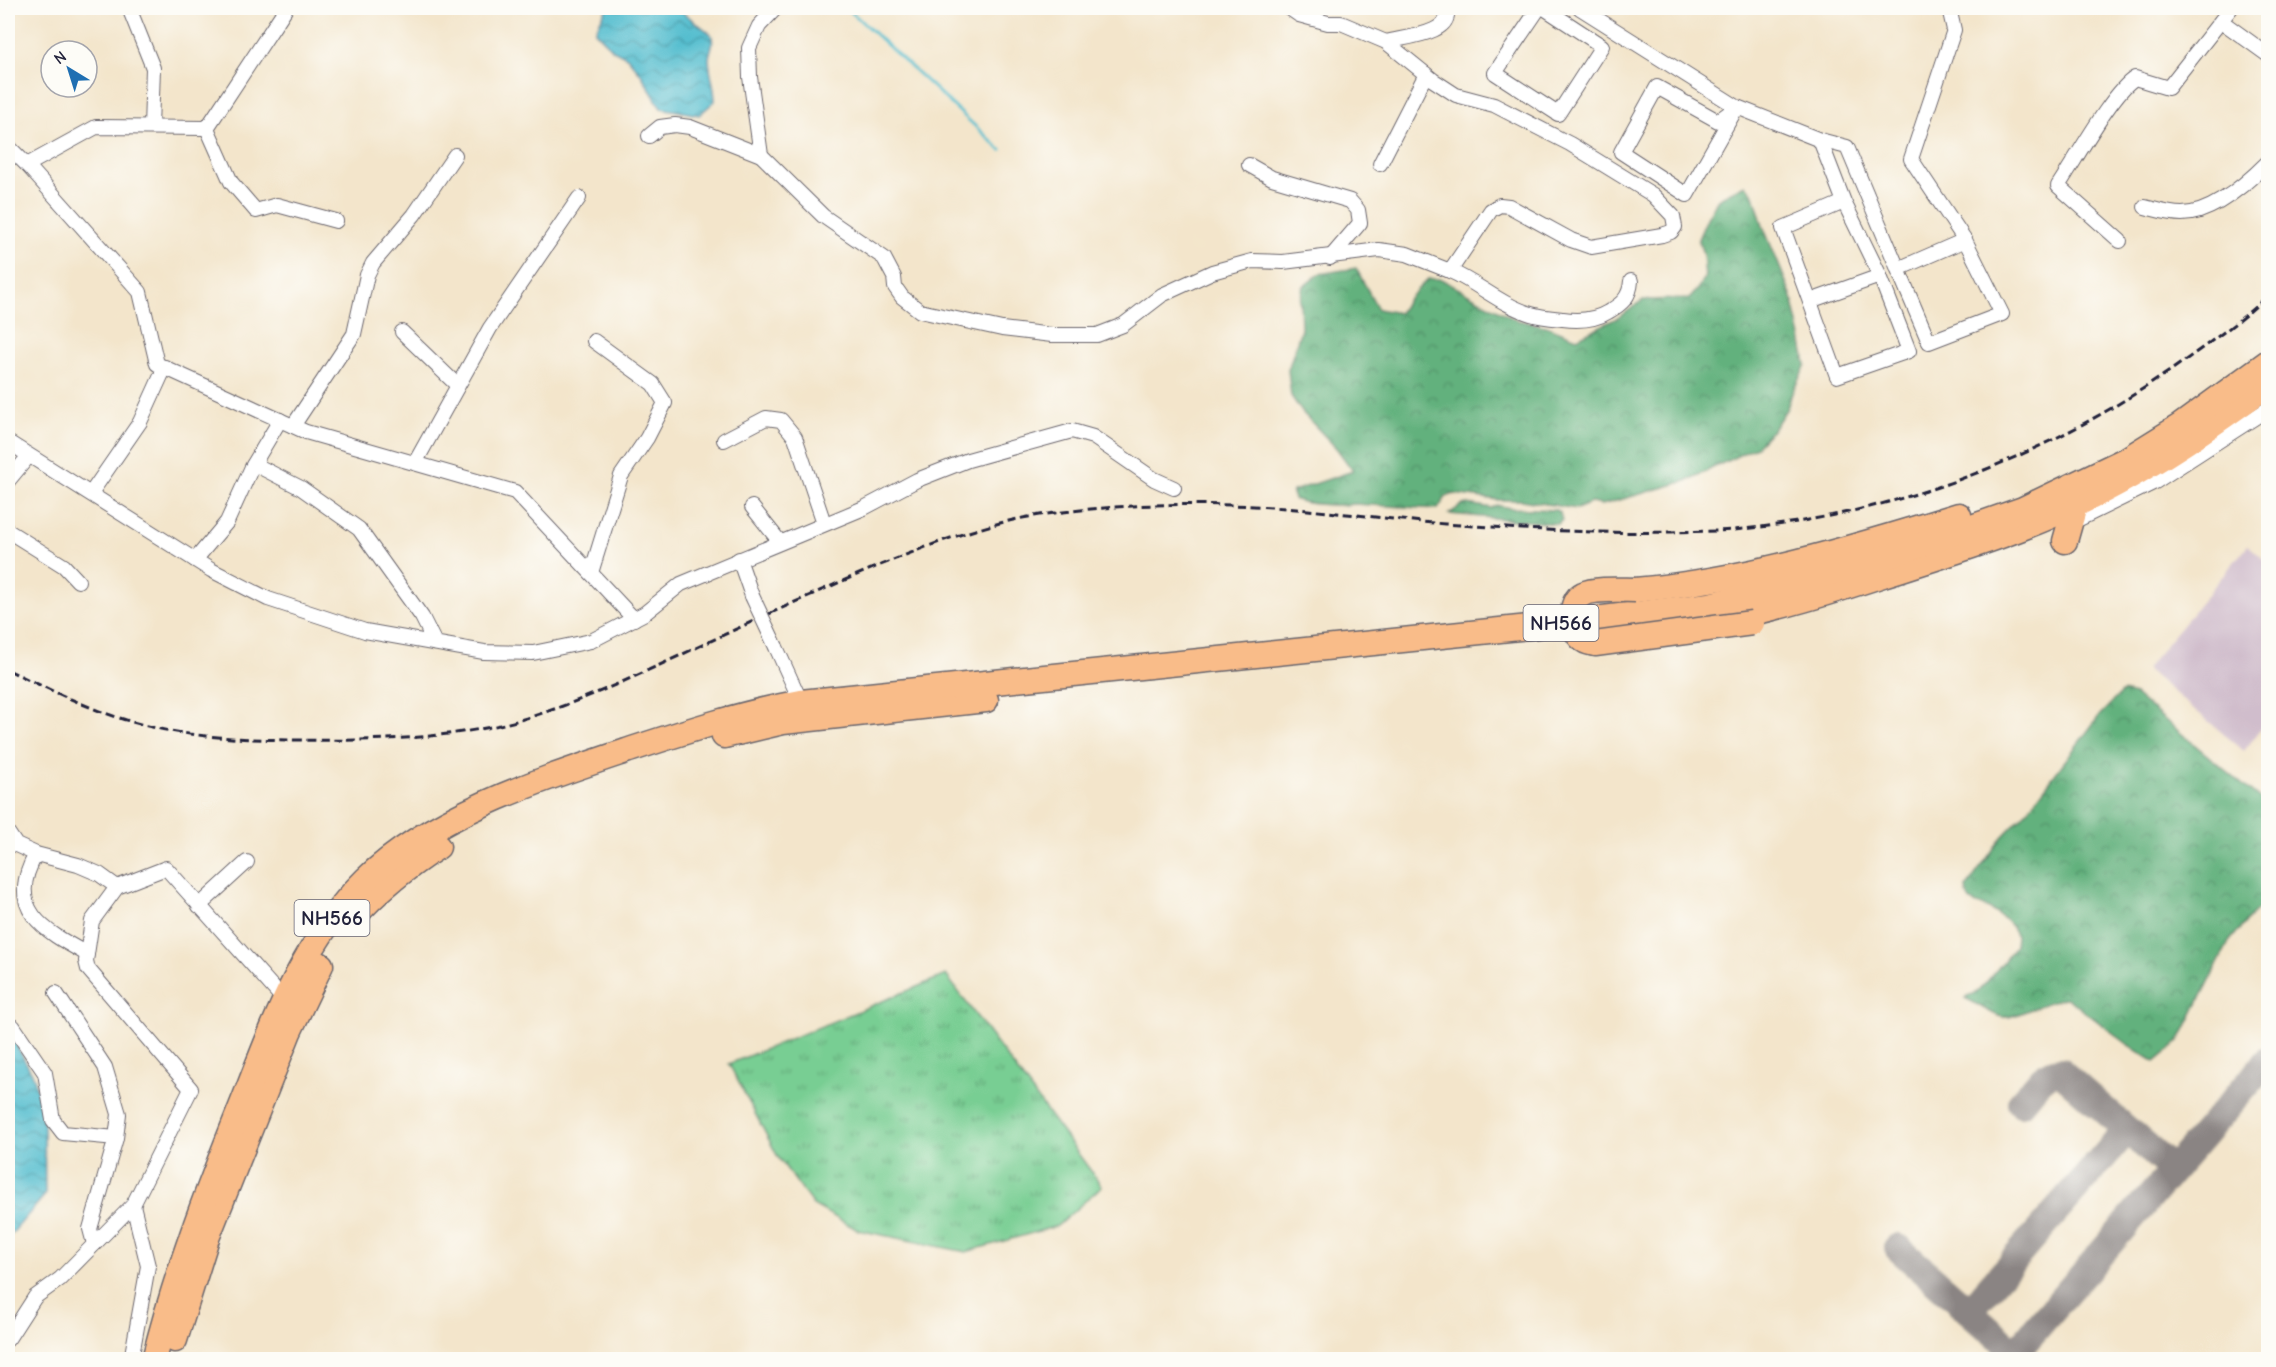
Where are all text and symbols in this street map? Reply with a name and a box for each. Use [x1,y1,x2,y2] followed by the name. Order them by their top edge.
[39,39,99,99] north arrow
[51,48,70,68] text: N
[1524,605,1598,641] road number: NH566
[294,900,370,936] road number: NH566

